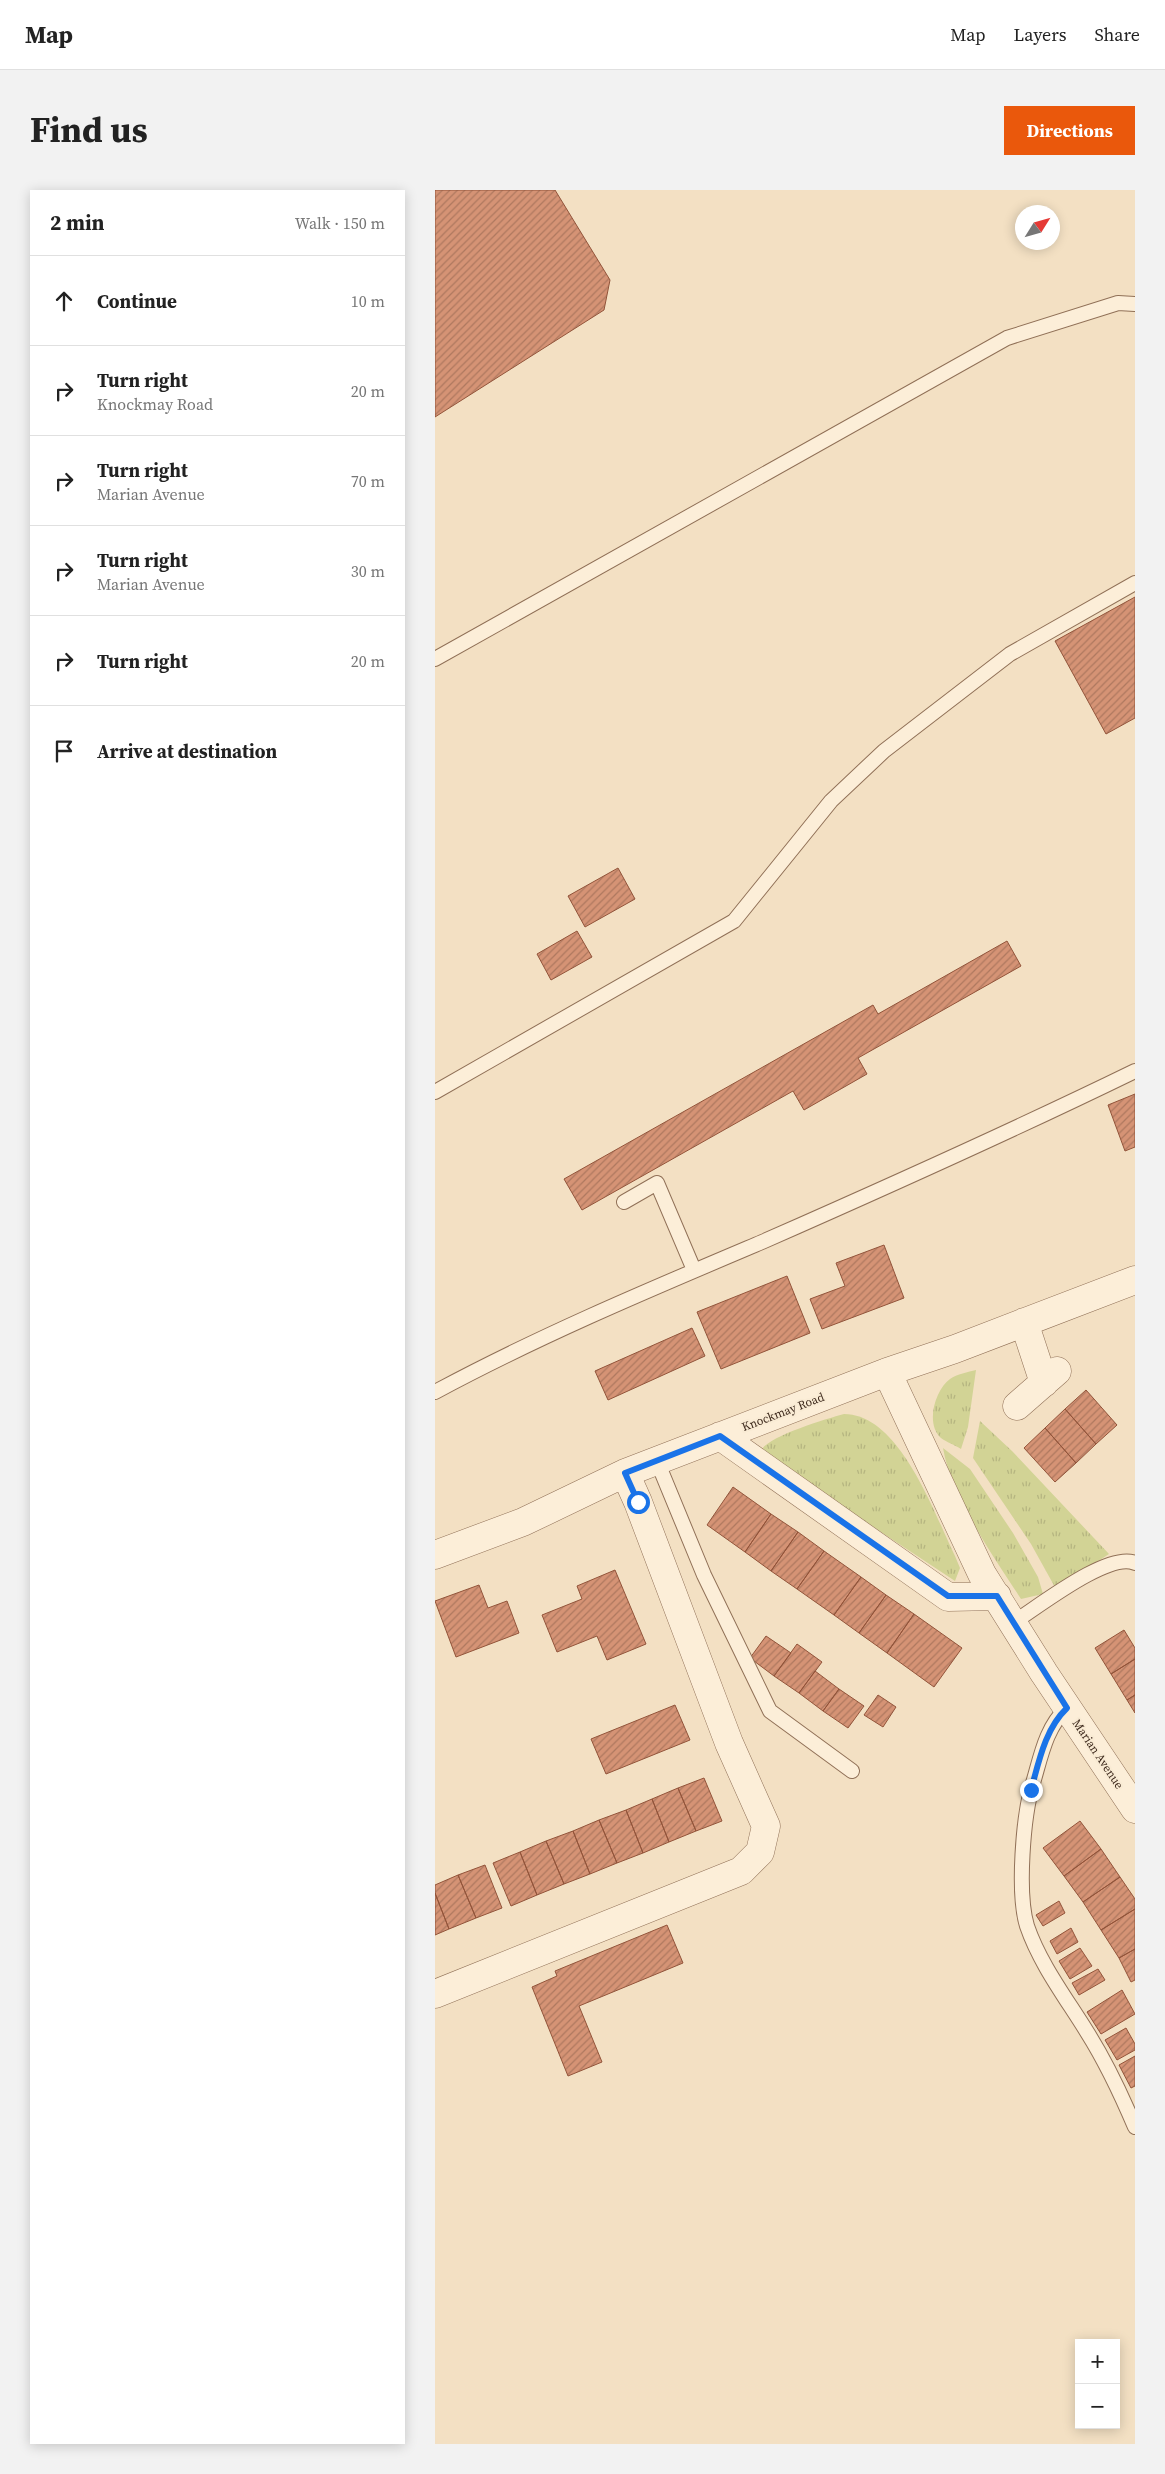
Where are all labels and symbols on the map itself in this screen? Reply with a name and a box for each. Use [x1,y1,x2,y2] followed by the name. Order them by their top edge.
[1015,205,1060,250] north arrow
[739,1389,827,1435] street label: Knockmay Road
[627,1491,650,1514] route start
[1069,1716,1127,1792] street label: Marian Avenue
[1020,1779,1043,1802] route end

